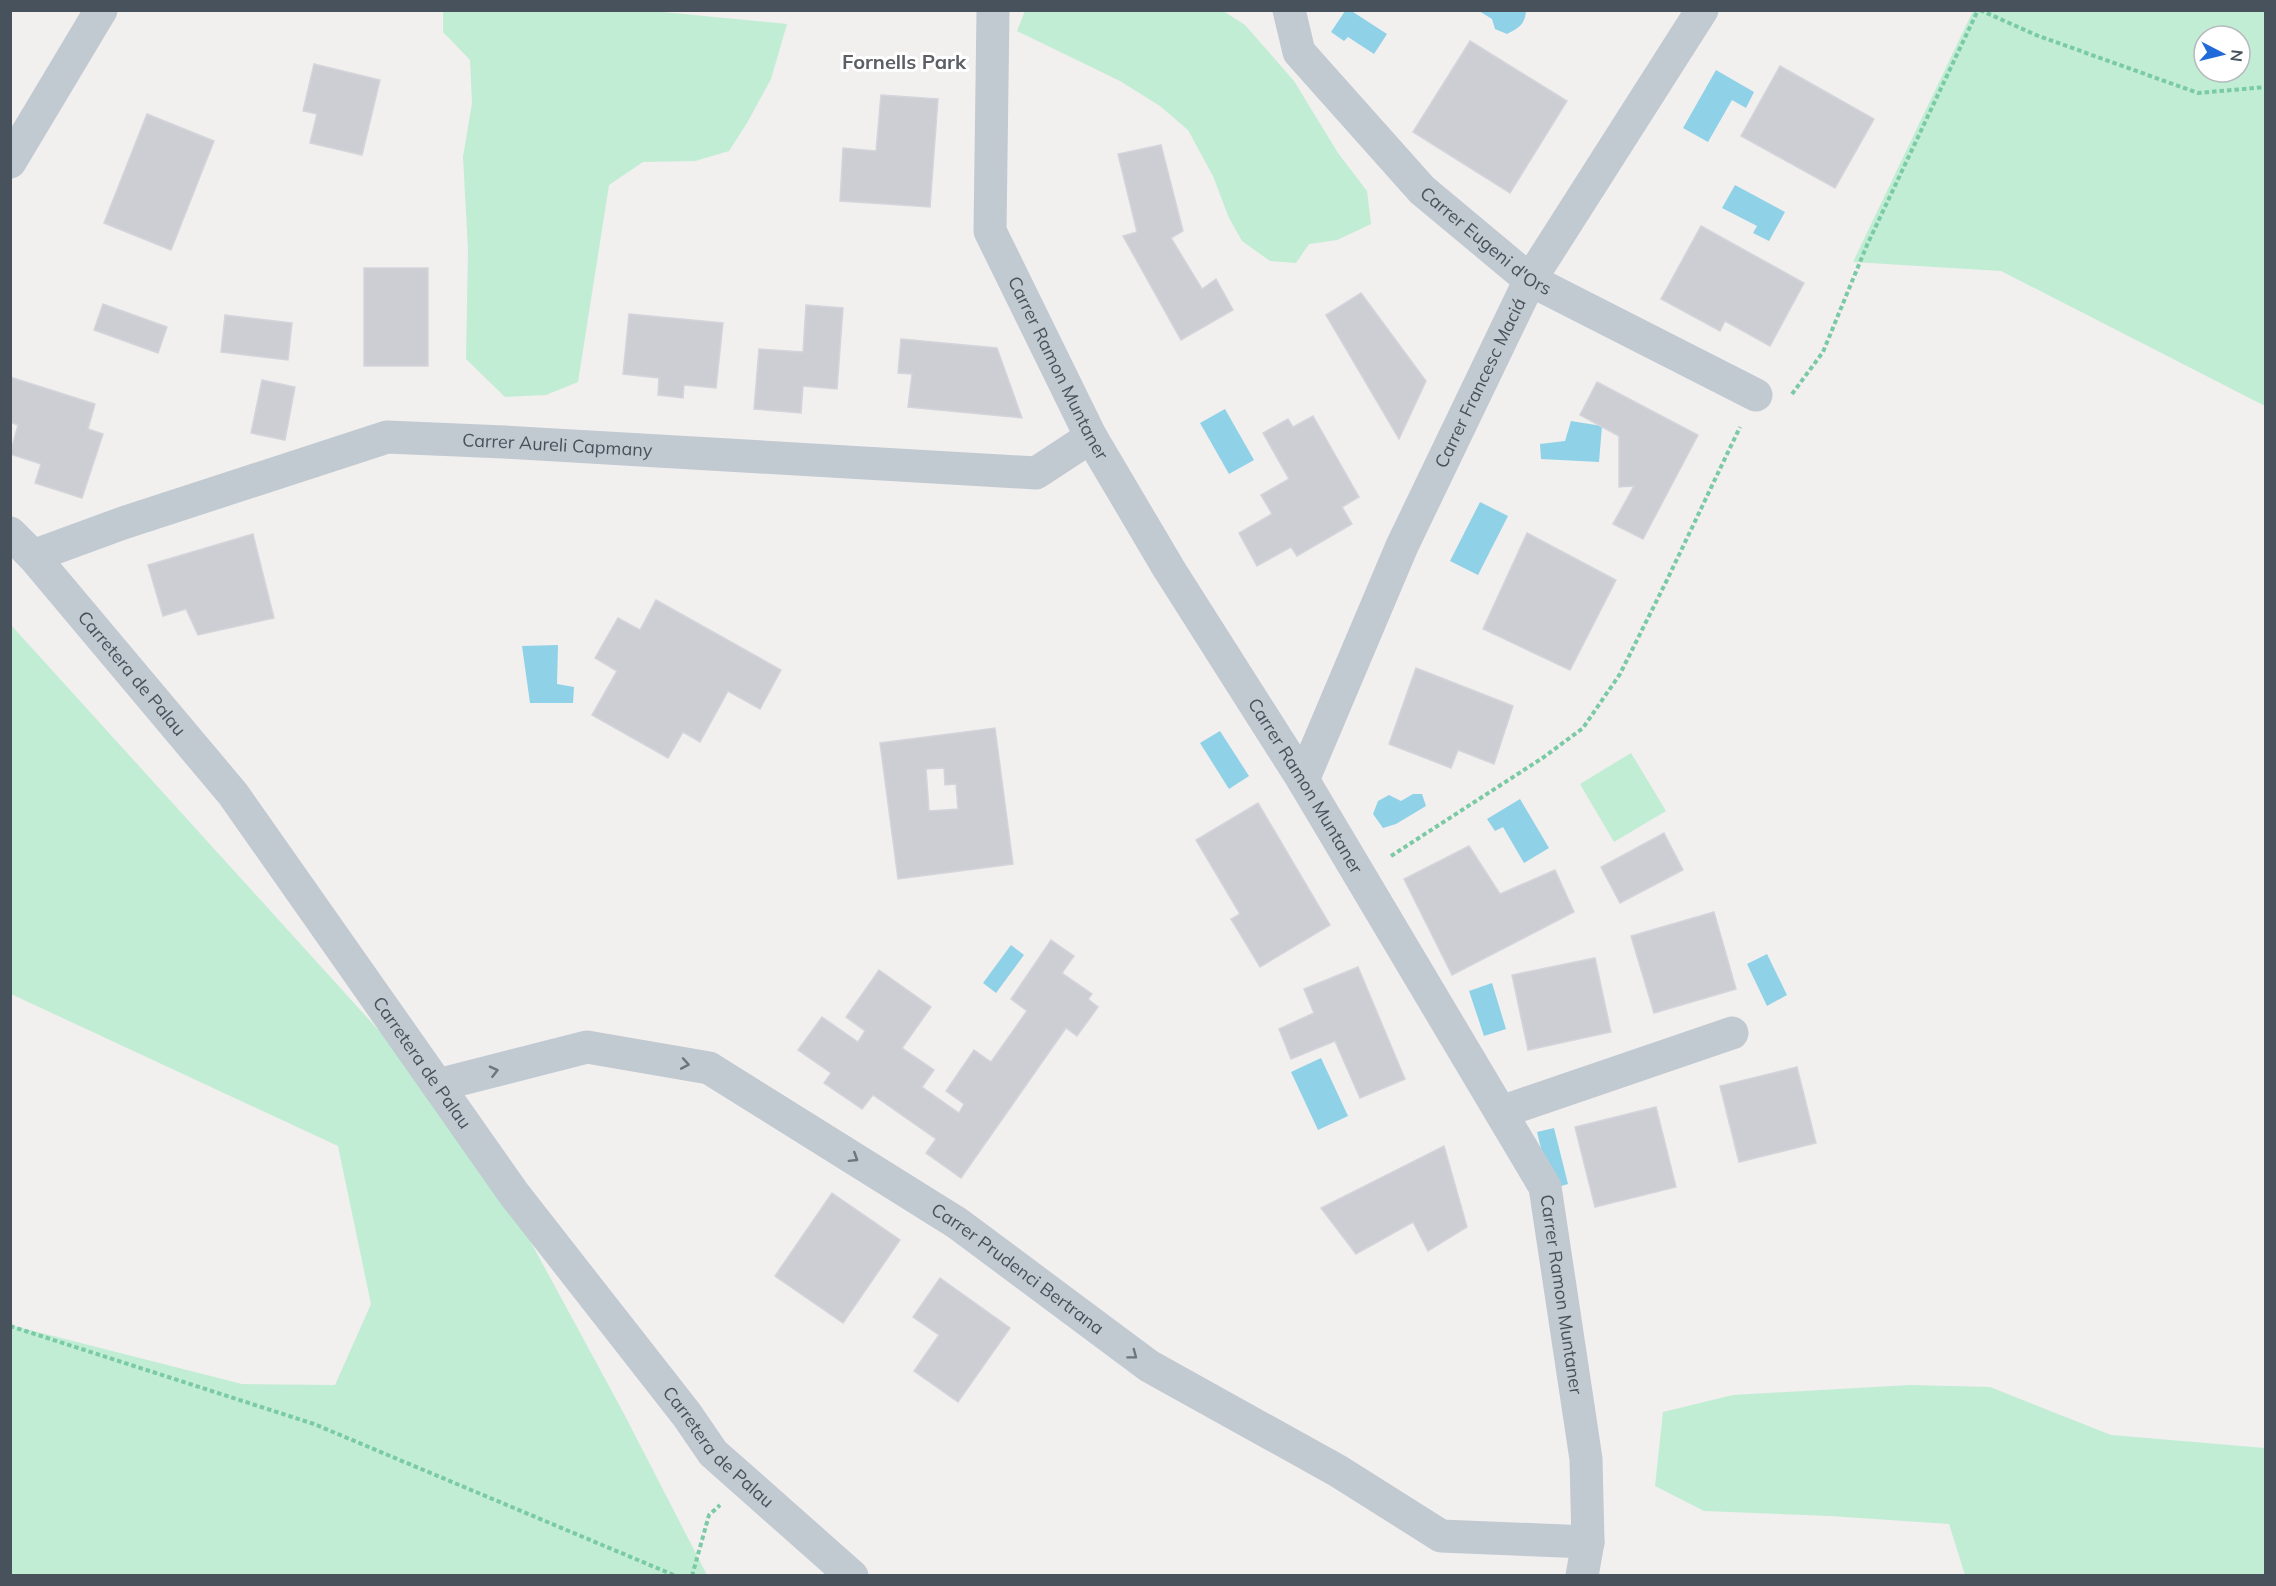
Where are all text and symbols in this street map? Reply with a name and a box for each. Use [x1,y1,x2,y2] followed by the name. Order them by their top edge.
[2192,24,2252,84] north arrow
[842,49,967,74] district label: Fornells Park
[2226,49,2248,63] text: N
[1416,181,1556,300] street label: Carrer Eugeni d'Ors
[1003,272,1114,464] street label: Carrer Ramon Muntaner
[1429,294,1531,472] street label: Carrer Francesc Maciá
[462,428,653,462] street label: Carrer Aureli Capmany
[73,606,191,740] street label: Carretera de Palau
[1243,694,1368,878] street label: Carrer Ramon Muntaner
[368,992,477,1133] street label: Carretera de Palau
[680,1057,690,1069] one-way arrow
[489,1065,499,1078] one-way arrow
[847,1151,858,1162] one-way arrow
[1535,1193,1588,1396] street label: Carrer Ramon Muntaner
[927,1198,1109,1339] street label: Carrer Prudenci Bertrana
[1127,1347,1138,1358] one-way arrow
[658,1381,779,1512] street label: Carretera de Palau

